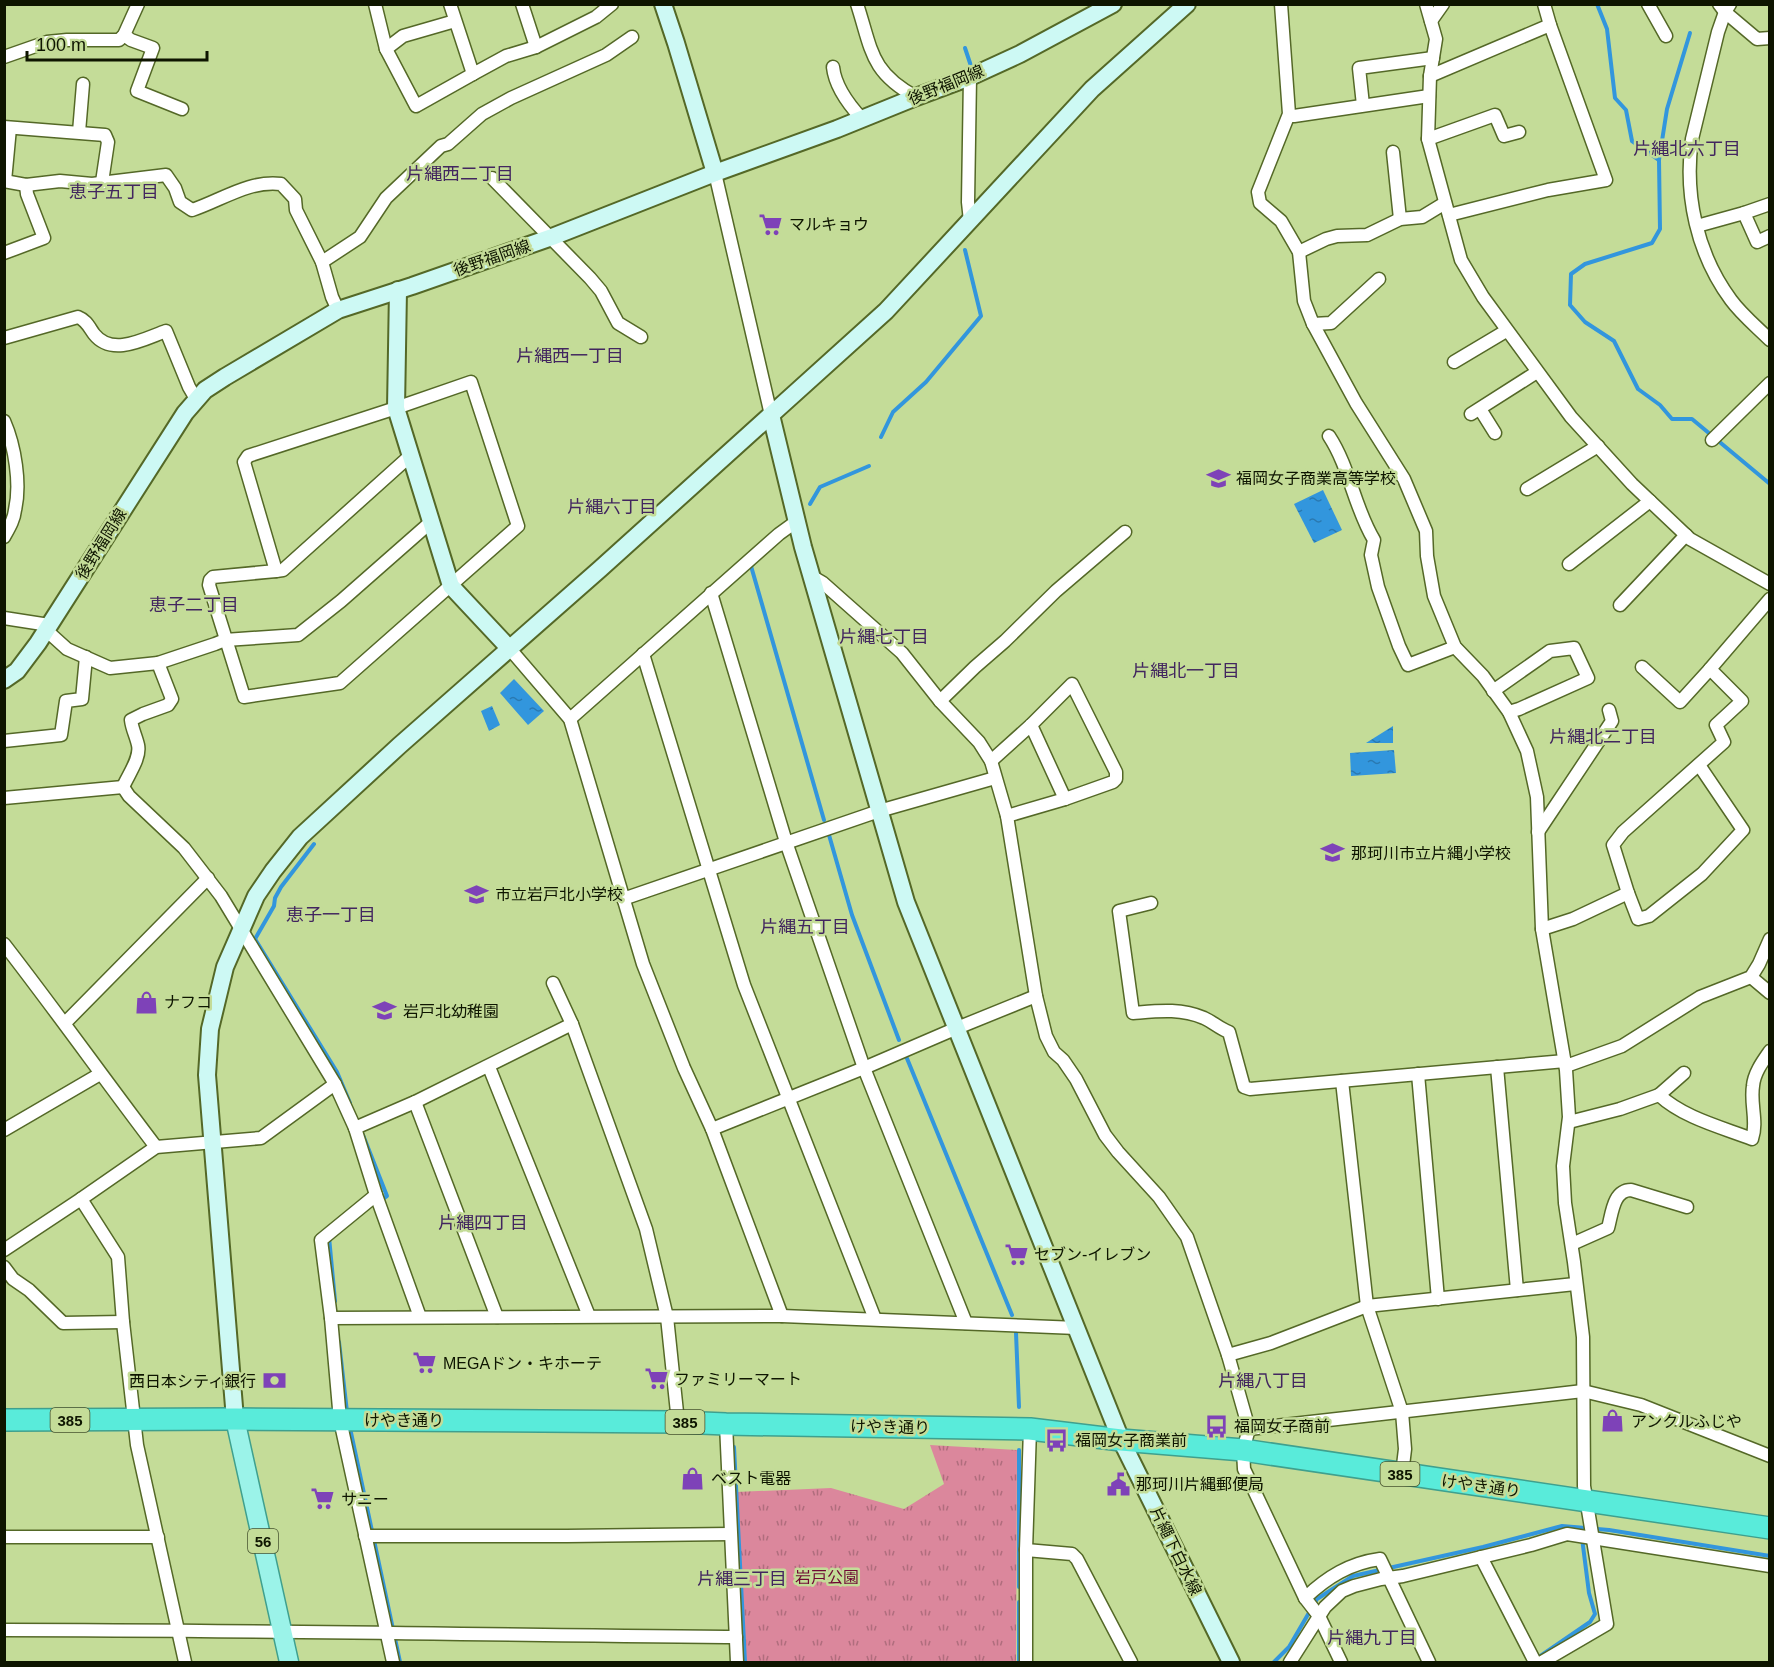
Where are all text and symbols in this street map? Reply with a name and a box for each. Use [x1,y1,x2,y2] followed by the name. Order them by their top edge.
[27,24,207,62] scale bar
[36,35,86,55] text: 100 m
[906,62,986,108] street label: 後野福岡線
[1633,139,1741,159] district label: 片縄北六丁目
[406,164,514,184] district label: 片縄西二丁目
[69,182,159,202] district label: 恵子五丁目
[758,211,784,237] supermarket icon: マルキョウ
[789,216,869,233] place label: マルキョウ
[451,237,533,279] street label: 後野福岡線
[516,346,624,366] district label: 片縄西一丁目
[1205,465,1231,491] school or university icon: 福岡女子商業高等学校
[1236,470,1396,487] place label: 福岡女子商業高等学校
[567,497,657,517] district label: 片縄六丁目
[73,506,129,582] street label: 後野福岡線
[149,595,239,615] district label: 恵子二丁目
[839,627,929,647] district label: 片縄七丁目
[1132,661,1240,681] district label: 片縄北一丁目
[1549,727,1657,747] district label: 片縄北二丁目
[1320,840,1346,866] school or university icon: 那珂川市立片縄小学校
[1351,845,1511,862] place label: 那珂川市立片縄小学校
[464,881,490,907] school or university icon: 市立岩戸北小学校
[495,886,623,903] place label: 市立岩戸北小学校
[286,905,376,925] district label: 恵子一丁目
[760,917,850,937] district label: 片縄五丁目
[133,989,159,1015] shop icon: ナフコ
[164,994,212,1011] place label: ナフコ
[372,998,398,1024] school or university icon: 岩戸北幼稚園
[403,1003,499,1020] place label: 岩戸北幼稚園
[438,1213,528,1233] district label: 片縄四丁目
[1003,1241,1029,1267] supermarket icon: セブン-イレブン
[1034,1246,1151,1263] place label: セブン-イレブン
[412,1350,438,1376] supermarket icon: MEGAドン・キホーテ
[443,1355,602,1372] place label: MEGAドン・キホーテ
[643,1366,669,1392] supermarket icon: ファミリーマート
[261,1368,287,1394] bank icon: 西日本シティ銀行
[674,1371,802,1388] place label: ファミリーマート
[1218,1371,1308,1391] district label: 片縄八丁目
[129,1373,256,1390] place label: 西日本シティ銀行
[50,1408,90,1432] road number: 385
[1600,1408,1626,1434] shop icon: アンクルふじや
[666,1410,704,1434] road number: 385
[364,1412,444,1429] street label: けやき通り
[1203,1413,1229,1439] bus stop icon: 福岡女子商前
[1631,1413,1742,1430] place label: アンクルふじや
[850,1418,930,1436] street label: けやき通り
[1234,1418,1330,1435] place label: 福岡女子商前
[1044,1427,1070,1453] bus stop icon: 福岡女子商業前
[1075,1432,1187,1449] place label: 福岡女子商業前
[1380,1462,1420,1486] road number: 385
[680,1465,706,1491] shop icon: ベスト電器
[711,1470,791,1487] place label: ベスト電器
[1105,1471,1131,1497] public building icon: 那珂川片縄郵便局
[1440,1472,1522,1500] street label: けやき通り
[1136,1476,1264,1493] place label: 那珂川片縄郵便局
[310,1486,336,1512] supermarket icon: サニー
[341,1491,389,1508] place label: サニー
[1147,1504,1205,1598] street label: 片繩下白水線
[248,1529,278,1553] road number: 56
[697,1569,787,1589] district label: 片縄三丁目
[795,1569,859,1586] park label: 岩戸公園
[1327,1628,1417,1648] district label: 片縄九丁目

